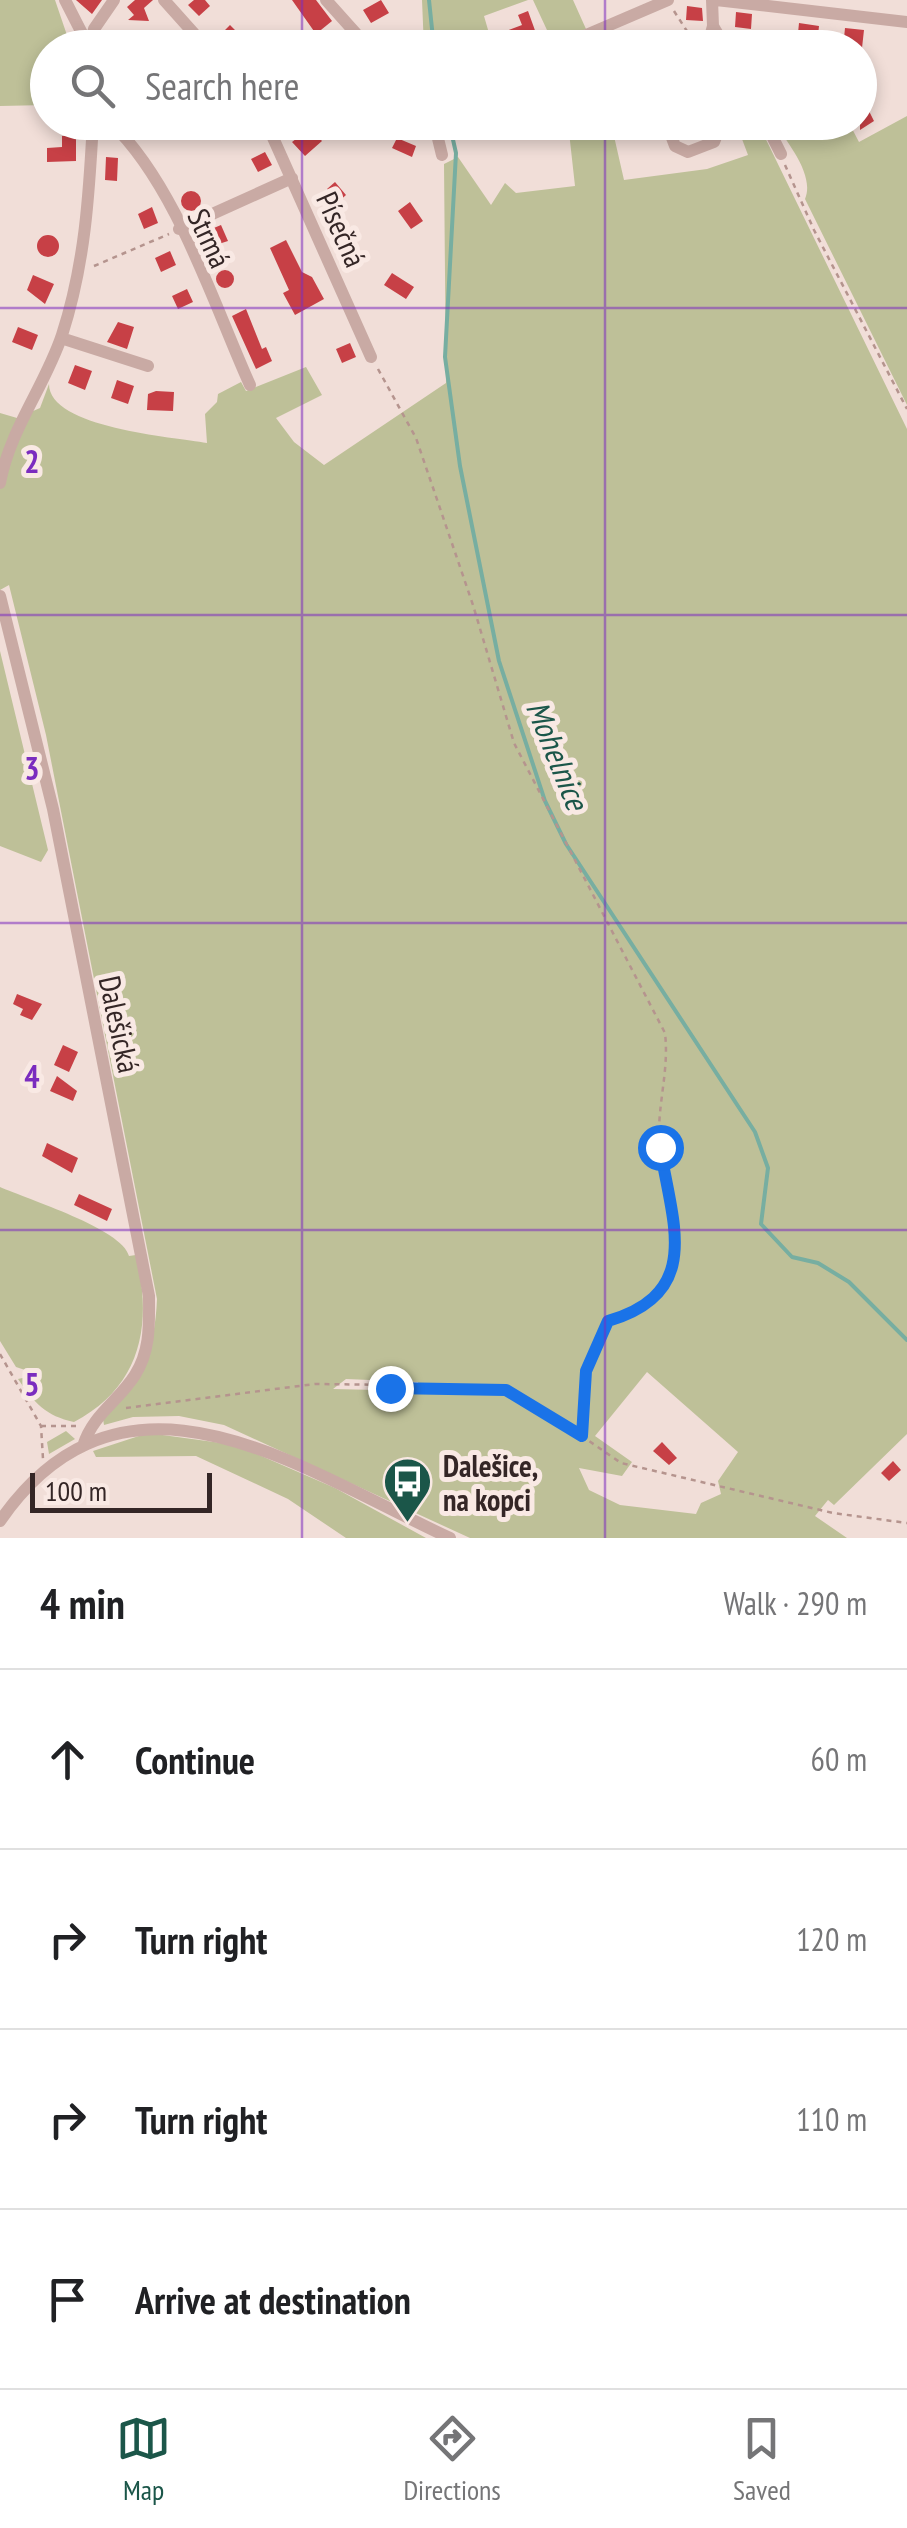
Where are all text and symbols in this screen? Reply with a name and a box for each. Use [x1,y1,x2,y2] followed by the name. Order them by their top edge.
[30,30,877,140] search box
[65,58,120,113] icon: search
[145,61,299,110] text: Search here
[308,185,376,273] street label: Písečná
[179,202,241,274] street label: Strmá
[24,440,40,482] text: 2
[517,694,599,817] water label: Mohelnice
[24,747,40,789] text: 3
[91,972,149,1076] street label: Dalešická
[24,1055,40,1097] text: 4
[638,1125,684,1171] route start
[24,1363,40,1405] text: 5
[368,1366,414,1412] route end
[443,1446,538,1519] place label: Dalešice, na kopci
[382,1456,434,1524] bus stop icon: Dalešice, na kopci
[30,1468,212,1512] scale bar
[45,1472,107,1509] text: 100 m
[40,1576,125,1631] text: 4 min
[723,1582,867,1624] text: Walk · 290 m
[40,1732,95,1787] icon: ahead
[135,1735,255,1784] text: Continue
[811,1738,867,1780] text: 60 m
[40,1912,95,1967] icon: right
[135,1915,267,1964] text: Turn right
[796,1918,867,1960] text: 120 m
[40,2092,95,2147] icon: right
[135,2095,267,2144] text: Turn right
[796,2098,867,2140] text: 110 m
[40,2272,95,2327] icon: arrive
[135,2275,411,2324] text: Arrive at destination
[116,2411,171,2508] tab: Map
[403,2411,501,2508] tab: Directions
[733,2411,791,2508] tab: Saved

